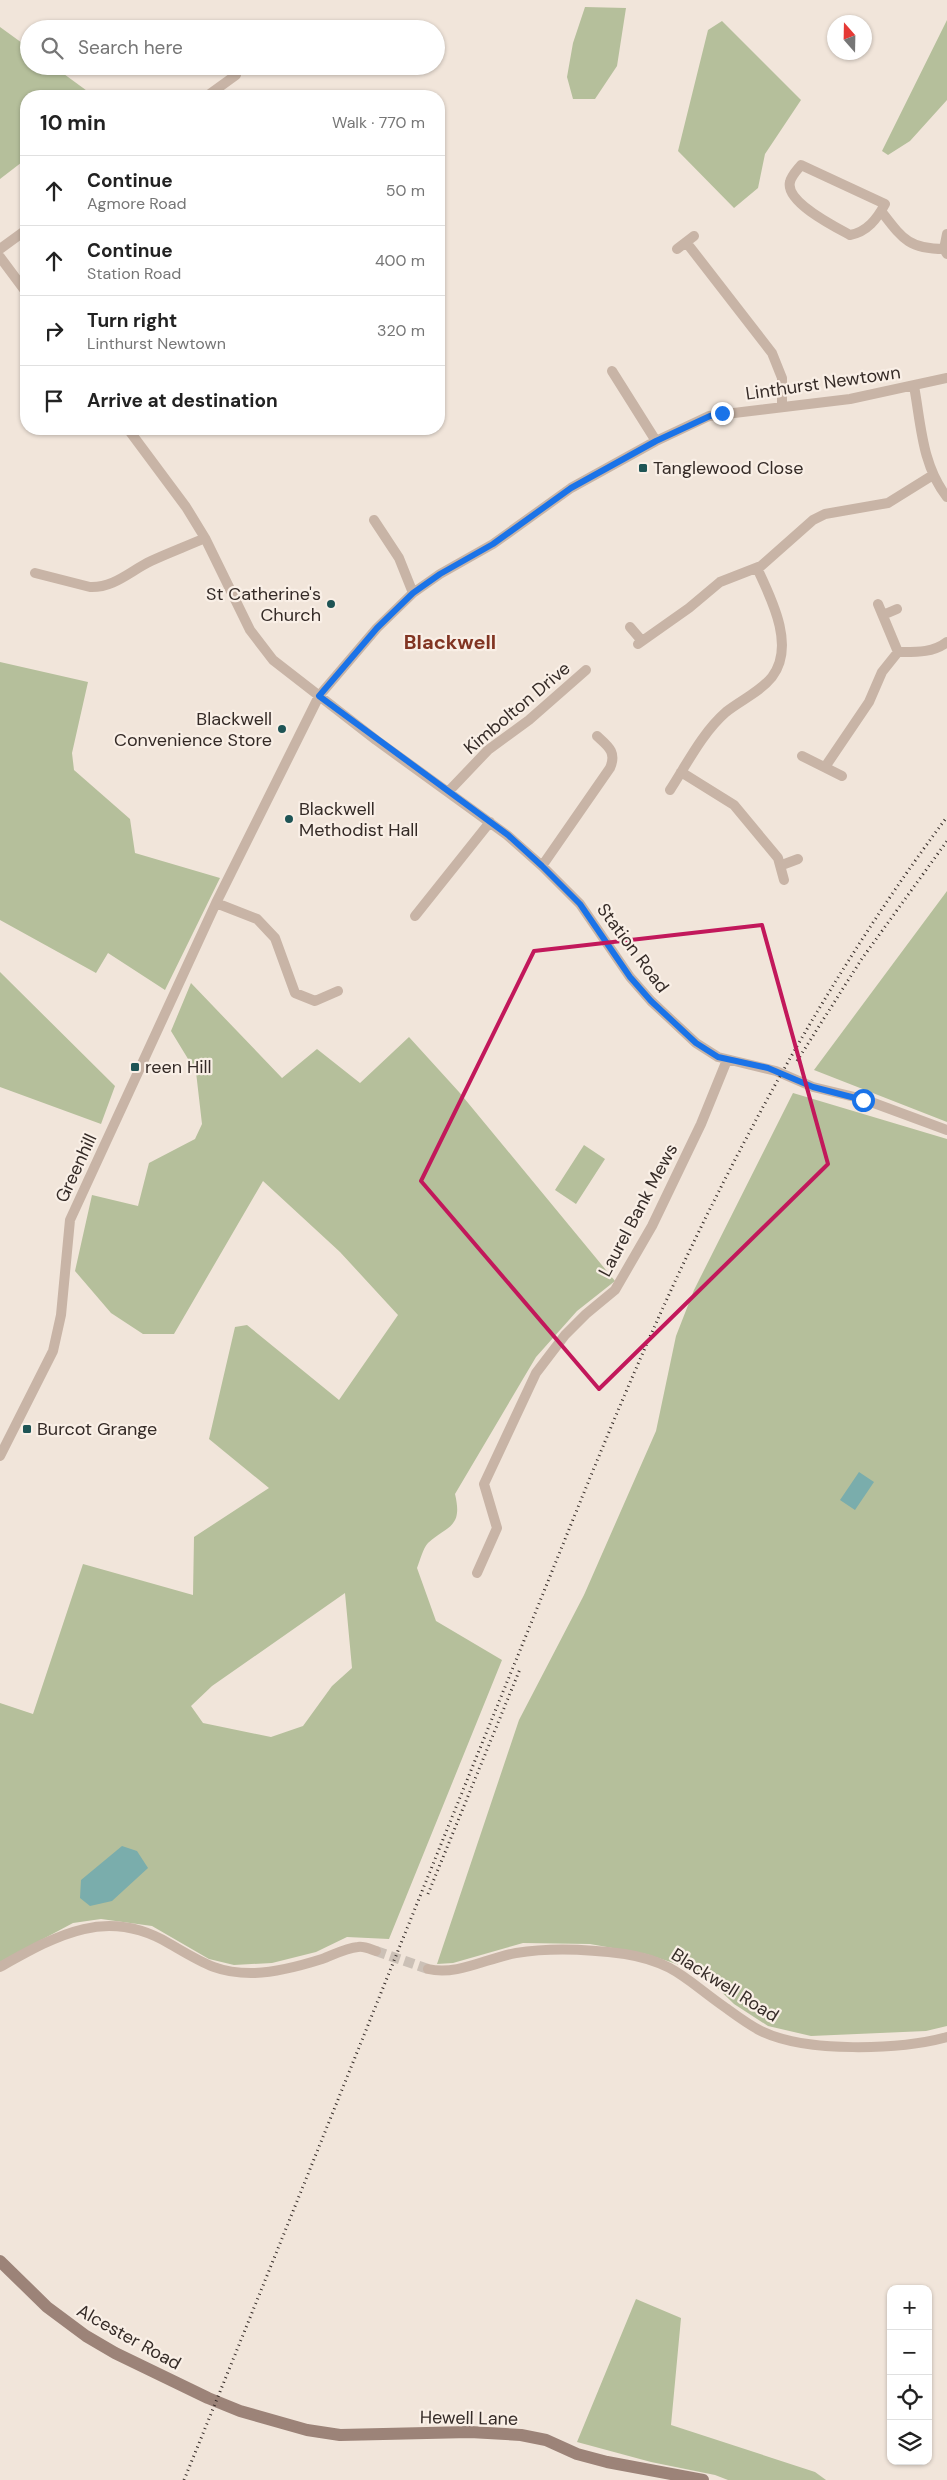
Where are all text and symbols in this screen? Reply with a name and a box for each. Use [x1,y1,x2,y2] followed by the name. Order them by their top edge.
[827,15,872,60] north arrow
[20,20,445,75] search box
[38,34,66,62] icon: search
[78,35,183,60] text: Search here
[40,109,106,137] text: 10 min
[332,112,425,133] text: Walk · 770 m
[87,168,173,193] text: Continue
[40,177,68,205] icon: ahead
[386,180,425,201] text: 50 m
[87,193,187,214] text: Agmore Road
[87,238,173,263] text: Continue
[40,247,68,275] icon: ahead
[375,250,425,271] text: 400 m
[87,263,181,284] text: Station Road
[87,308,177,333] text: Turn right
[40,317,68,345] icon: right
[377,320,425,341] text: 320 m
[87,333,226,354] text: Linthurst Newtown
[744,360,902,406] street label: Linthurst Newtown
[40,387,68,415] icon: arrive
[87,388,278,413] text: Arrive at destination
[711,402,734,425] route end
[653,456,803,480] place label: Tanglewood Close
[637,462,649,474] marker: Tanglewood Close
[206,582,321,627] place label: St Catherine's Church
[325,598,337,610] marker: St Catherine's Church
[404,629,496,655] district label: Blackwell
[459,656,575,760] street label: Kimbolton Drive
[114,707,272,752] place label: Blackwell Convenience Store
[276,723,288,735] marker: Blackwell Convenience Store
[299,797,418,842] place label: Blackwell Methodist Hall
[283,813,295,825] marker: Blackwell Methodist Hall
[591,898,675,998] street label: Station Road
[145,1055,212,1079] place label: reen Hill
[129,1061,141,1073] marker: reen Hill
[852,1089,875,1112] route start
[50,1130,102,1206] street label: Greenhill
[593,1139,683,1281] street label: Laurel Bank Mews
[37,1417,157,1441] place label: Burcot Grange
[21,1423,33,1435] marker: Burcot Grange
[667,1942,783,2028] street label: Blackwell Road
[887,2285,932,2465] map controls
[887,2285,932,2330] button: +
[73,2299,185,2375] street label: Alcester Road
[887,2330,932,2375] button: −
[887,2375,932,2420] button: locate
[420,2405,518,2431] street label: Hewell Lane
[887,2420,932,2465] button: layers

